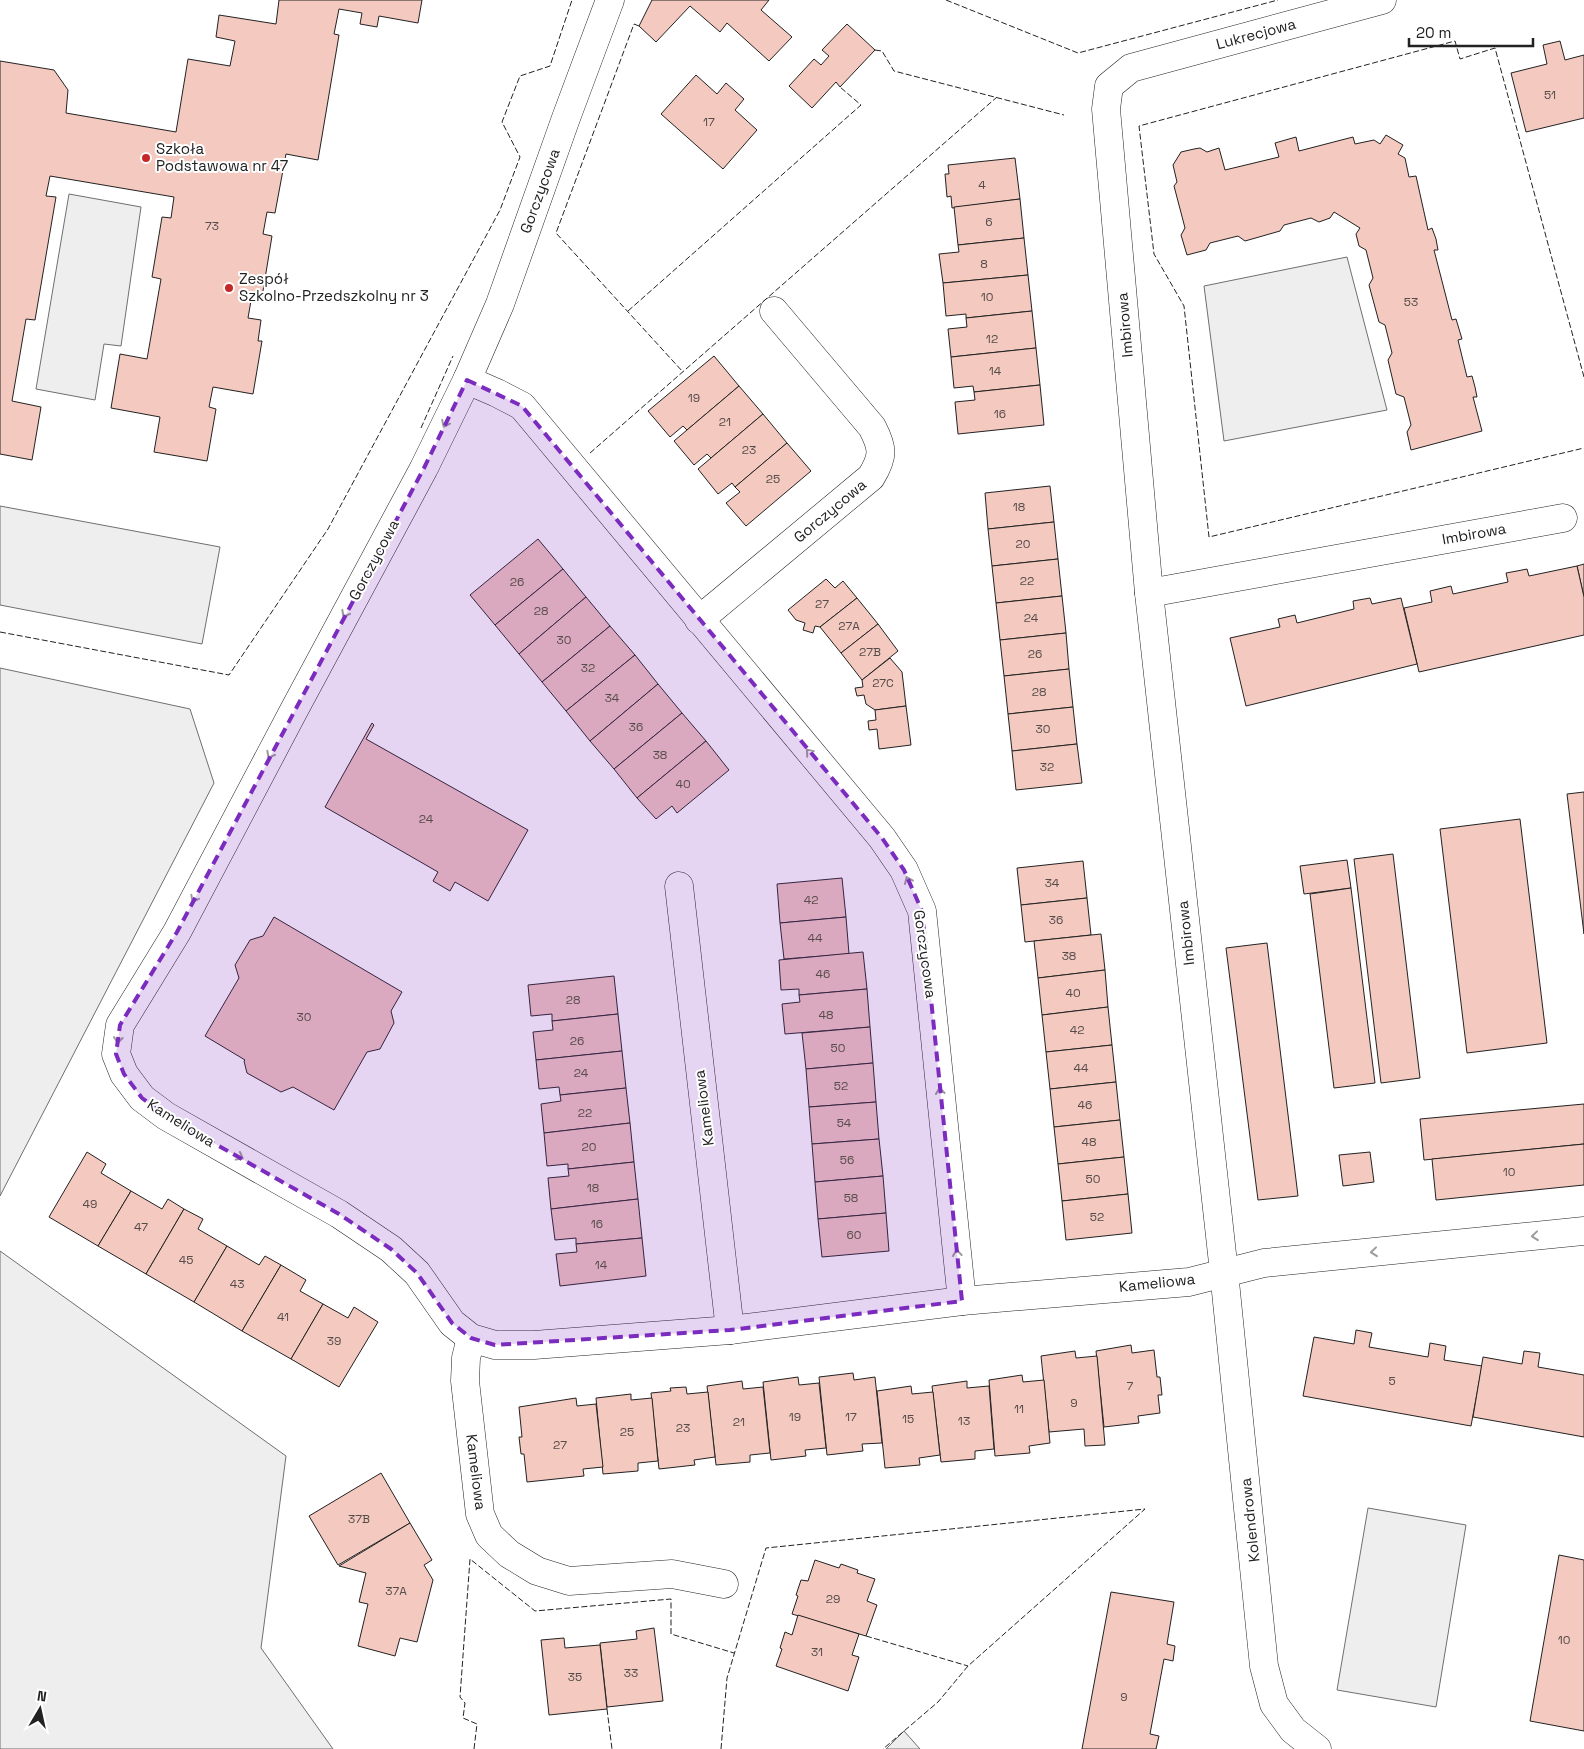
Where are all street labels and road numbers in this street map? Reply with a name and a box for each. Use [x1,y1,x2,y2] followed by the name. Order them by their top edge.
[1214,14,1298,53] street label: Lukrecjowa
[515,145,564,236] street label: Gorczycowa
[1112,292,1137,358] street label: Imbirowa
[790,475,870,546] street label: Gorczycowa
[344,516,403,603] street label: Gorczycowa
[1440,518,1508,549] street label: Imbirowa
[1173,899,1198,966] street label: Imbirowa
[910,909,941,1000] street label: Gorczycowa
[689,1069,718,1147] street label: Kameliowa
[144,1094,219,1151] street label: Kameliowa
[1118,1269,1196,1296] street label: Kameliowa
[462,1433,491,1511] street label: Kameliowa
[1236,1477,1263,1563] street label: Kolendrowa

